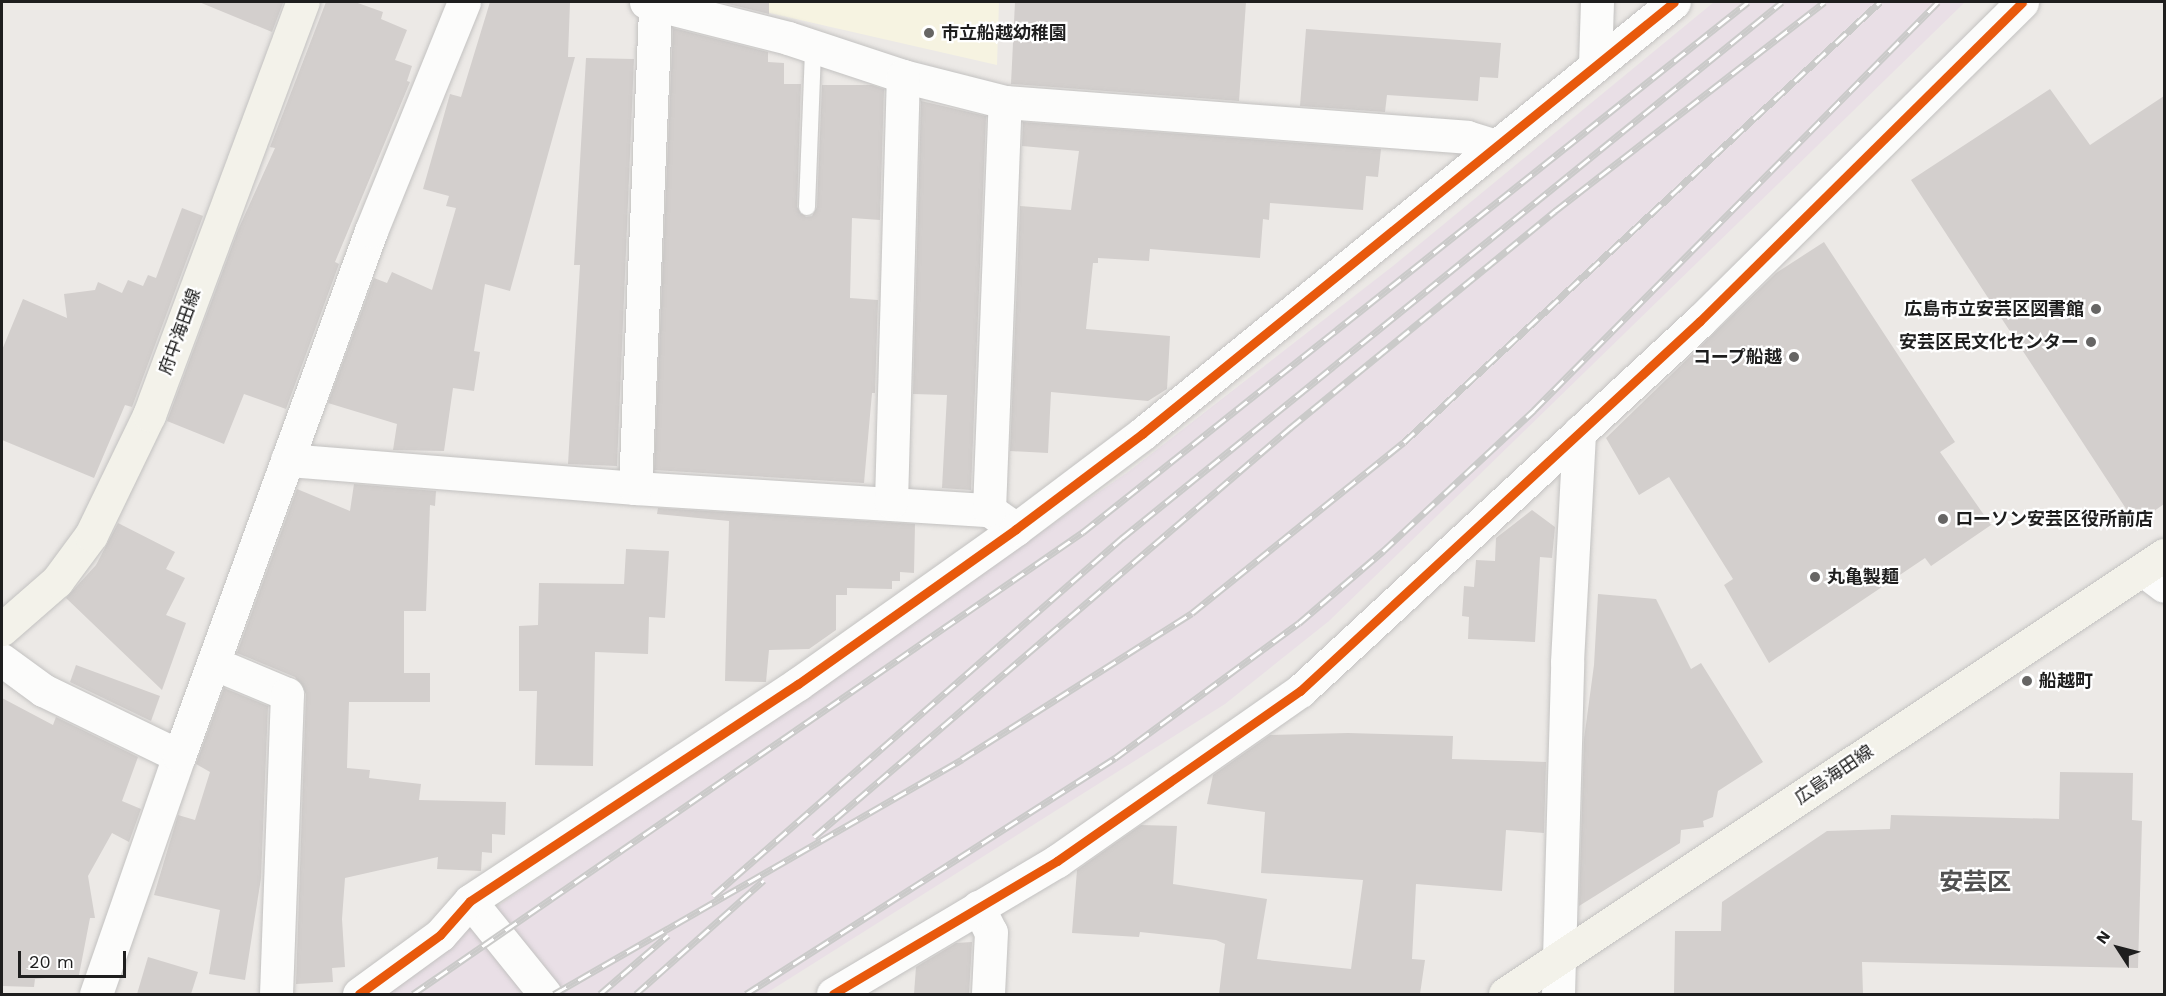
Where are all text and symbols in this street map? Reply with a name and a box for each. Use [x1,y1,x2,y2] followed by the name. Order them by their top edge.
[941,22,1067,44] place label: 市立船越幼稚園
[922,26,936,40] marker: 市立船越幼稚園
[154,286,206,378] street label: 府中海田線
[1904,298,2084,320] place label: 広島市立安芸区図書館
[2089,302,2103,316] marker: 広島市立安芸区図書館
[1899,331,2079,353] place label: 安芸区民文化センター
[2084,335,2098,349] marker: 安芸区民文化センター
[1692,346,1782,368] place label: コープ船越
[1787,350,1801,364] marker: コープ船越
[1955,508,2153,530] place label: ローソン安芸区役所前店
[1936,512,1950,526] marker: ローソン安芸区役所前店
[1827,566,1899,588] place label: 丸亀製麺
[1808,570,1822,584] marker: 丸亀製麺
[2039,670,2093,692] place label: 船越町
[2020,674,2034,688] marker: 船越町
[1791,741,1877,809] street label: 広島海田線
[1939,869,2011,897] district label: 安芸区
[2088,918,2148,978] north arrow
[2092,927,2114,948] text: N
[21,939,129,977] scale bar
[29,951,74,972] text: 20 m

